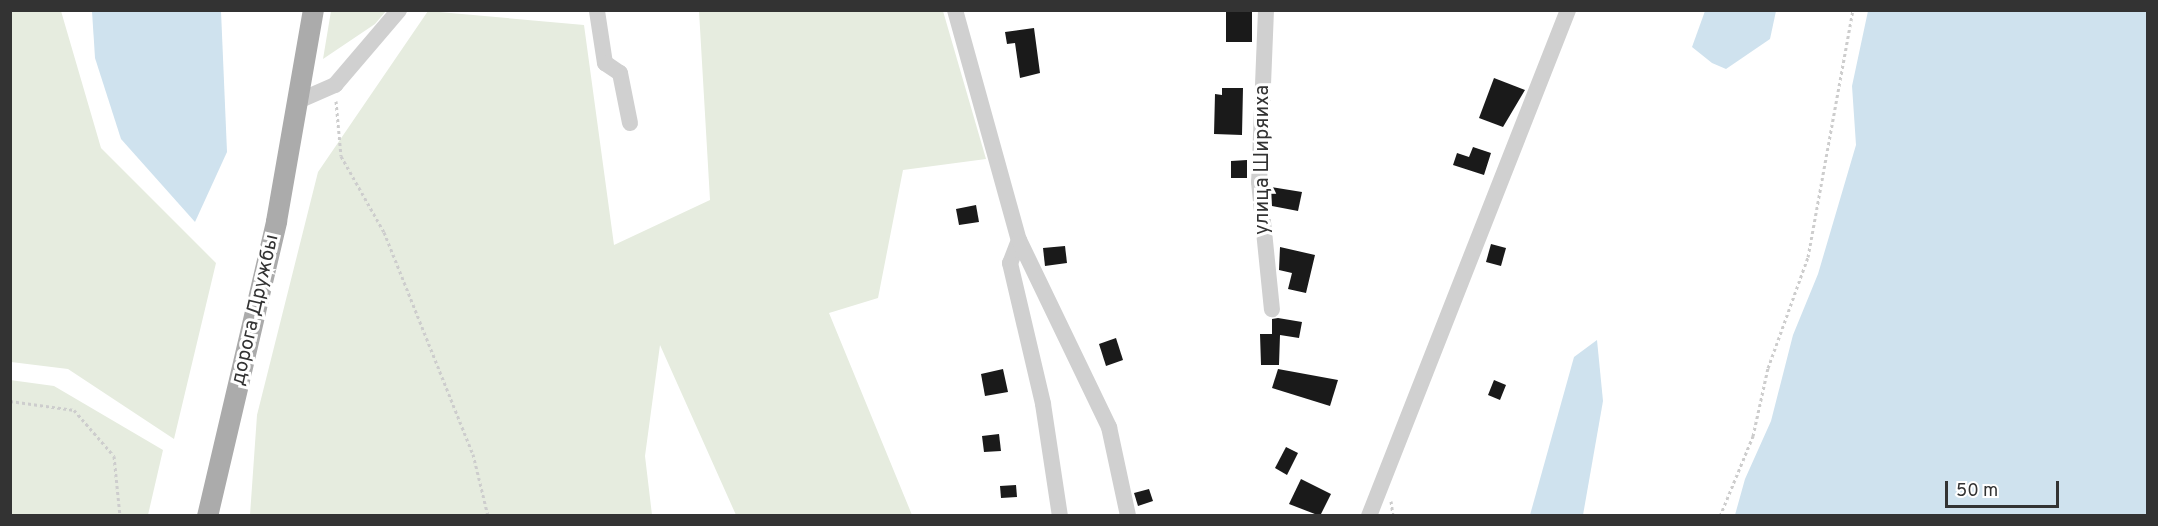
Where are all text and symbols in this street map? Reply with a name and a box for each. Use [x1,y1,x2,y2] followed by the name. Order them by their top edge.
[1251,85,1275,235] street label: улица Ширяиха
[227,232,285,388] street label: дорога Дружбы
[1948,469,2062,507] scale bar
[1956,480,1998,503] text: 50 m

